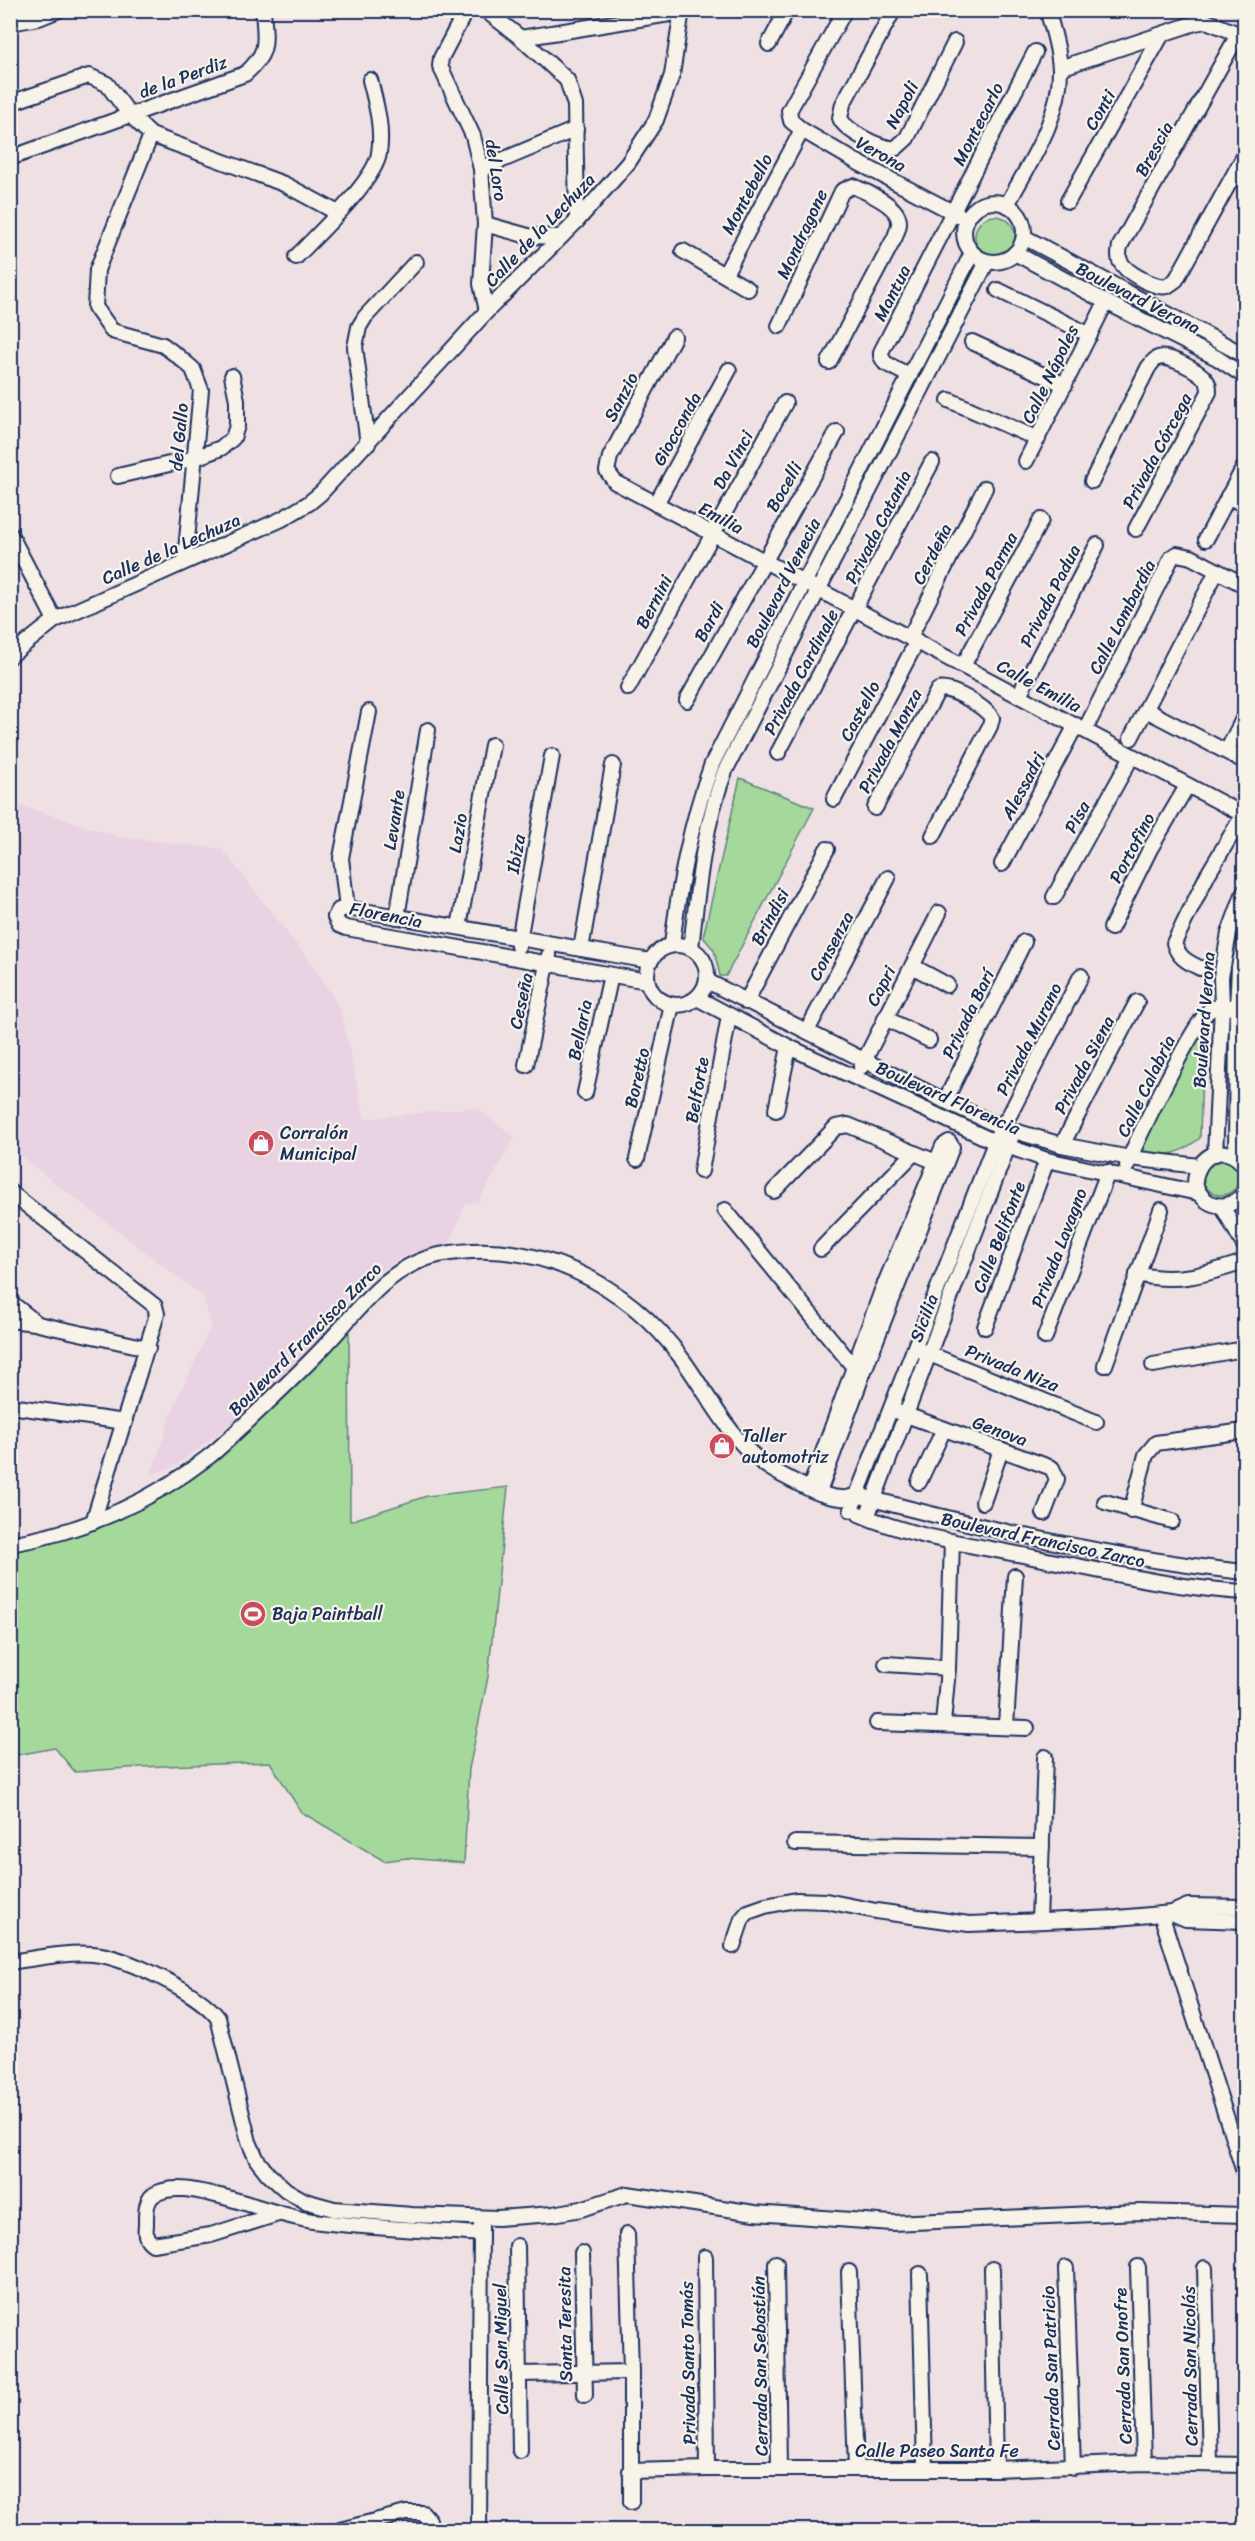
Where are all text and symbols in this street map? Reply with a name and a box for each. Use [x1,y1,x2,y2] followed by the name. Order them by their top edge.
[134,46,232,108] street label: de la Perdiz
[876,74,928,135] street label: Napoli
[943,76,1013,172] street label: Montecarlo
[1075,83,1125,137] street label: Conti
[1126,115,1182,183] street label: Brescia
[850,127,912,181] street label: Verona
[475,137,517,203] street label: del Loro
[712,147,782,241] street label: Montebello
[477,165,603,295] street label: Calle de la Lechuza
[767,184,837,284] street label: Mondragone
[1070,253,1206,343] street label: Boulevard Verona
[864,259,920,327] street label: Mantua
[1012,318,1088,429] street label: Calle Nápoles
[595,366,647,428] street label: Sanzio
[643,386,711,472] street label: Giocconda
[1113,386,1202,515] street label: Privada Córcega
[160,402,198,472] street label: del Gallo
[704,423,763,496] street label: Da Vinci
[757,455,812,518] street label: Bocelli
[835,464,921,590] street label: Privada Catania
[692,493,750,543] street label: Emilia
[96,504,246,594] street label: Calle de la Lechuza
[736,511,830,654] street label: Boulevard Venecia
[903,518,961,590] street label: Cerdeña
[945,525,1027,642] street label: Privada Parma
[1010,539,1090,653] street label: Privada Padua
[1079,554,1165,680] street label: Calle Lombardia
[626,568,682,635] street label: Bernini
[685,595,734,648] street label: Bardi
[754,603,848,741] street label: Privada Cardinale
[991,650,1088,722] street label: Calle Emilia
[831,675,889,747] street label: Castello
[849,682,932,799] street label: Privada Monza
[991,745,1055,827] street label: Alessadri
[373,787,415,852] street label: Levante
[1055,794,1100,839] street label: Pisa
[1100,807,1164,889] street label: Portofino
[439,811,477,855] street label: Lazio
[497,831,535,877] street label: Ibiza
[742,882,799,951] street label: Brindisi
[347,892,425,938] street label: Florencia
[799,905,863,987] street label: Consenza
[1183,951,1225,1089] street label: Boulevard Verona
[857,959,905,1012] street label: Capri
[932,962,1004,1064] street label: Privada Barí
[499,970,543,1032] street label: Ceseña
[987,977,1071,1101] street label: Privada Murano
[558,997,602,1063] street label: Bellaria
[1044,1010,1124,1120] street label: Privada Siena
[1107,1029,1185,1143] street label: Calle Calabria
[615,1045,659,1111] street label: Boretto
[870,1052,1027,1145] street label: Boulevard Florencia
[675,1054,719,1126] street label: Belforte
[280,1117,357,1170] place label: Corralón Municipal
[246,1128,276,1158] shop icon: Corralón Municipal
[963,1176,1035,1298] street label: Calle Belifonte
[1021,1183,1097,1313] street label: Privada Lavagno
[220,1254,390,1424] street label: Boulevard Francisco Zarco
[900,1289,948,1347] street label: Sicilia
[960,1335,1065,1402] street label: Privada Niza
[968,1406,1032,1456] street label: Genova
[742,1420,829,1473] place label: Taller automotriz
[707,1431,737,1461] shop icon: Taller automotriz
[938,1503,1148,1577] street label: Boulevard Francisco Zarco
[272,1598,384,1630] place label: Baja Paintball
[238,1599,268,1629] sports icon: Baja Paintball
[548,2266,582,2382] street label: Santa Teresita
[742,2275,778,2456] street label: Cerrada San Sebastián
[671,2280,705,2445] street label: Privada Santo Tomás
[484,2282,518,2415] street label: Calle San Miguel
[1032,2285,1070,2451] street label: Cerrada San Patricio
[1173,2285,1207,2446] street label: Cerrada San Nicolás
[1104,2287,1142,2445] street label: Cerrada San Onofre
[855,2435,1019,2467] street label: Calle Paseo Santa Fe

